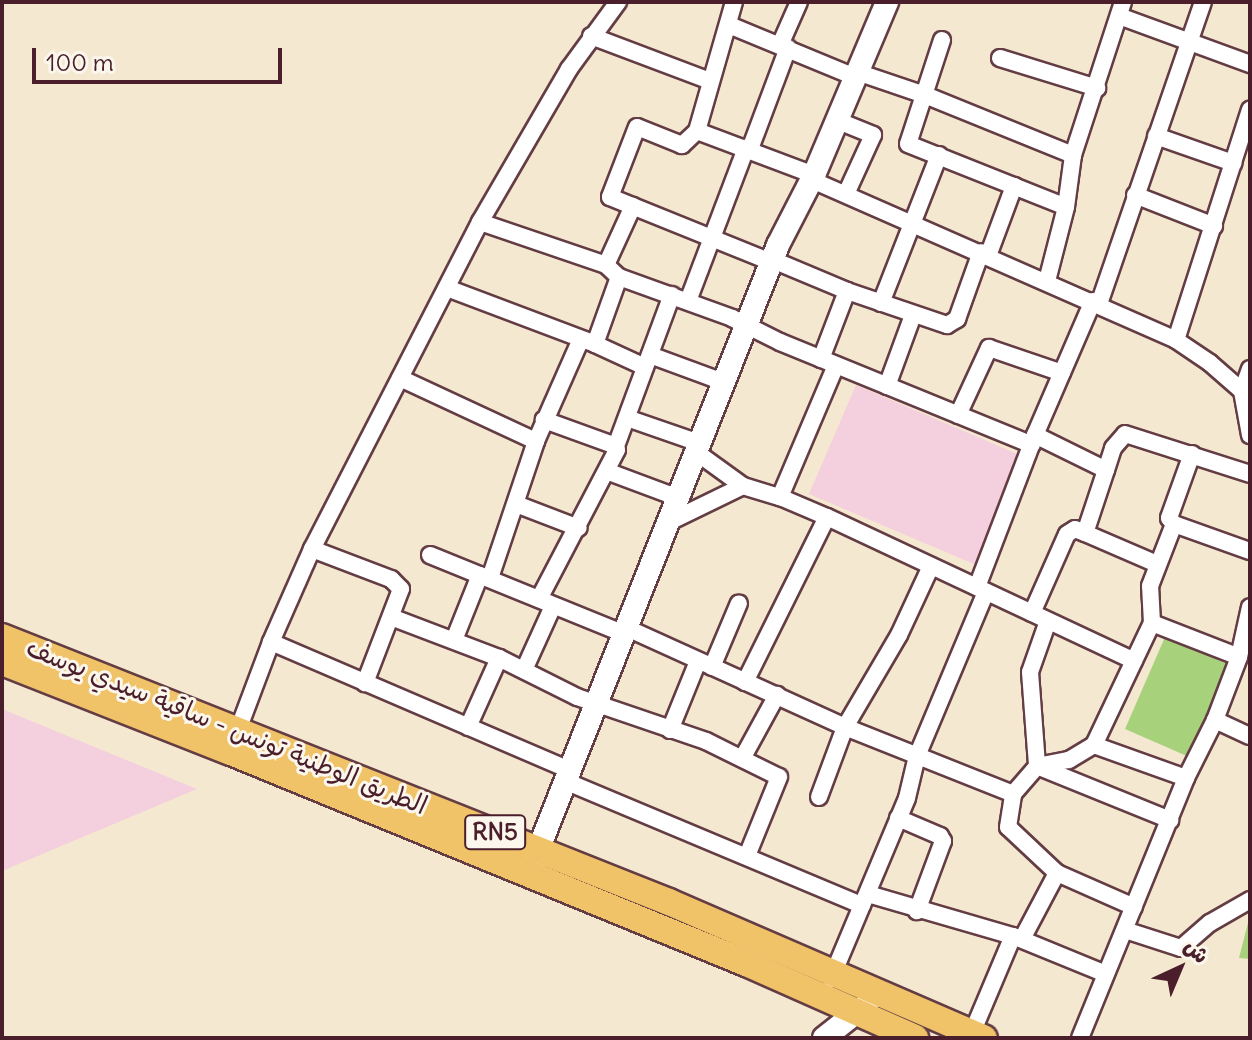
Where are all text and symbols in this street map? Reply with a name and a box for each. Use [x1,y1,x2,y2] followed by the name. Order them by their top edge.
[36,32,286,82] scale bar
[46,47,114,77] text: 100 m
[22,631,432,821] street label: الطريق الوطنية تونس - ساقية سيدي يوسف
[463,812,527,852] road number: RN5
[1140,928,1220,1008] north arrow
[1178,932,1215,969] text: ش

